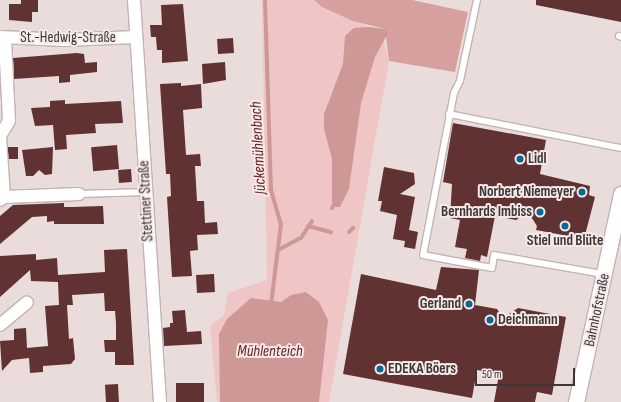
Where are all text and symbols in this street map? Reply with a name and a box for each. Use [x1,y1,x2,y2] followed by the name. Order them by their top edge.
[20,29,116,47] street label: St.-Hedwig-Straße
[247,101,271,195] water label: Jückemühlenbach
[528,150,547,168] place label: Lidl
[515,154,525,164] marker: Lidl
[135,160,157,242] street label: Stettiner Straße
[479,183,574,201] place label: Norbert Niemeyer
[577,187,587,197] marker: Norbert Niemeyer
[441,203,532,221] place label: Bernhards Imbiss
[535,207,545,217] marker: Bernhards Imbiss
[560,221,570,231] marker: Stiel und Blüte
[527,232,603,250] place label: Stiel und Blüte
[580,272,614,348] street label: Bahnhofstraße
[420,295,461,313] place label: Gerland
[464,299,474,309] marker: Gerland
[498,311,558,329] place label: Deichmann
[485,315,495,325] marker: Deichmann
[237,342,303,362] water label: Mühlenteich
[388,360,456,378] place label: EDEKA Böers
[477,360,577,386] scale bar
[375,364,385,374] marker: EDEKA Böers
[482,367,502,382] text: 50 m

